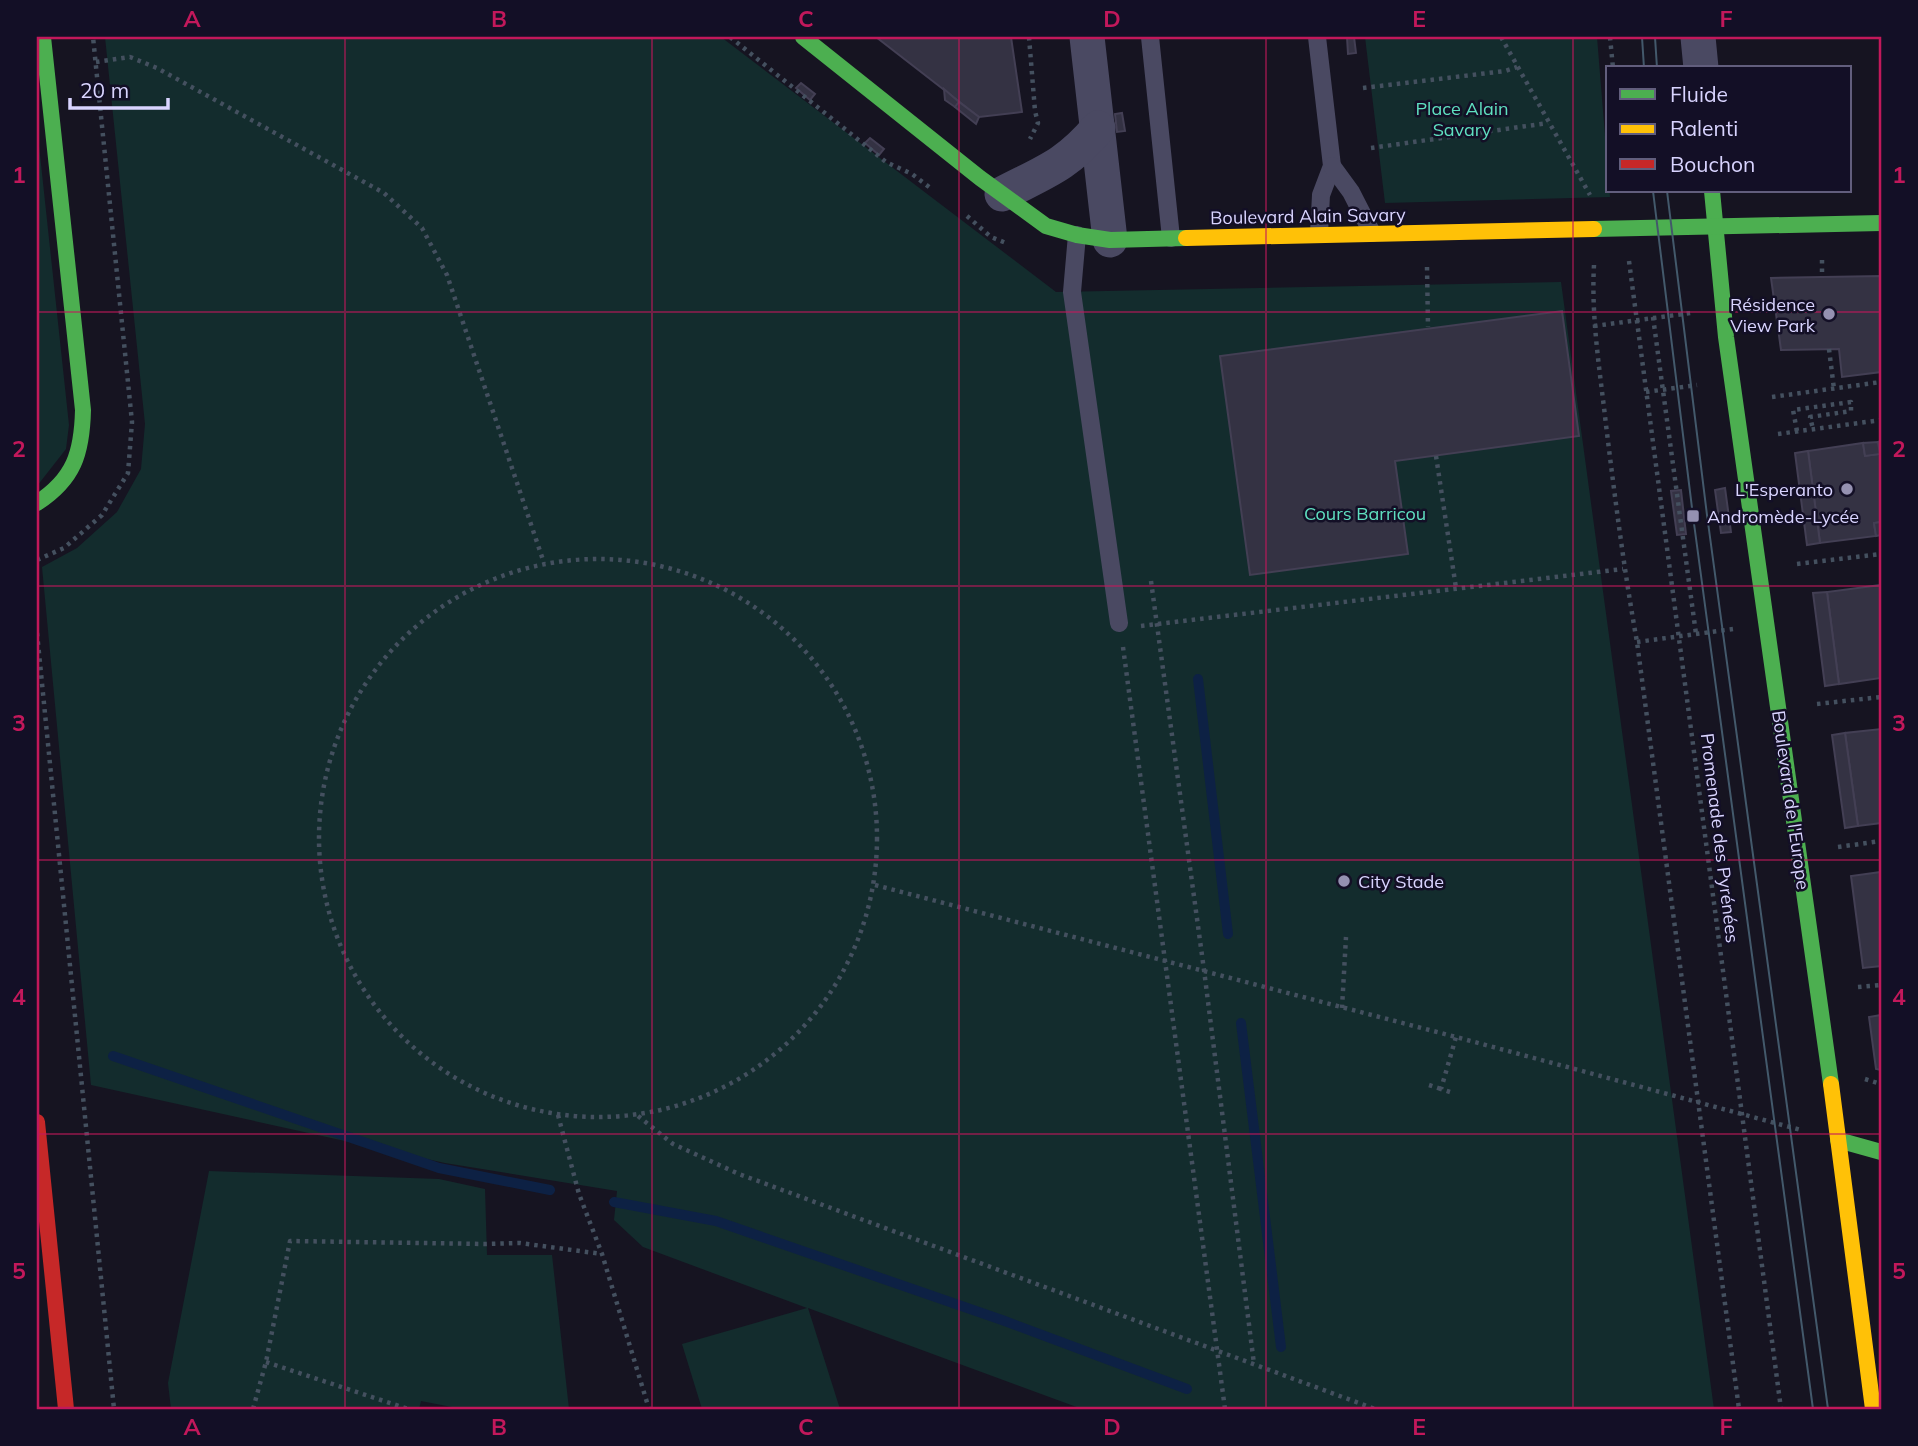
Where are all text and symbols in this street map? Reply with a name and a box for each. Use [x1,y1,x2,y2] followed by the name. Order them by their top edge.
[183,4,201,33] text: A
[491,4,507,33] text: B
[798,4,814,33] text: C
[1103,4,1121,33] text: D
[1412,4,1426,33] text: E
[1719,4,1733,33] text: F
[70,66,168,110] scale bar
[1606,66,1852,192] legend
[80,77,129,103] text: 20 m
[1670,81,1728,107] text: Fluide
[1415,97,1509,141] park label: Place Alain Savary
[1670,115,1738,141] text: Ralenti
[1670,151,1755,177] text: Bouchon
[12,160,26,189] text: 1
[1892,160,1906,189] text: 1
[1210,203,1406,229] street label: Boulevard Alain Savary
[1730,293,1816,337] place label: Résidence View Park
[1821,306,1837,322] marker: Résidence View Park
[12,434,26,463] text: 2
[1892,434,1906,463] text: 2
[1735,478,1833,501] place label: L'Esperanto
[1839,481,1855,497] marker: L'Esperanto
[1304,502,1426,525] park label: Cours Barricou
[1707,505,1859,528] place label: Andromède-Lycée
[1685,508,1701,524] marker: Andromède-Lycée
[12,708,26,737] text: 3
[1892,708,1906,737] text: 3
[1767,709,1815,891] street label: Boulevard de l'Europe
[1696,732,1744,944] street label: Promenade des Pyrénées
[1358,870,1444,893] place label: City Stade
[1336,873,1352,889] marker: City Stade
[12,982,26,1011] text: 4
[1892,982,1906,1011] text: 4
[12,1256,26,1285] text: 5
[1892,1256,1906,1285] text: 5
[183,1412,201,1441] text: A
[491,1412,507,1441] text: B
[798,1412,814,1441] text: C
[1103,1412,1121,1441] text: D
[1412,1412,1426,1441] text: E
[1719,1412,1733,1441] text: F

